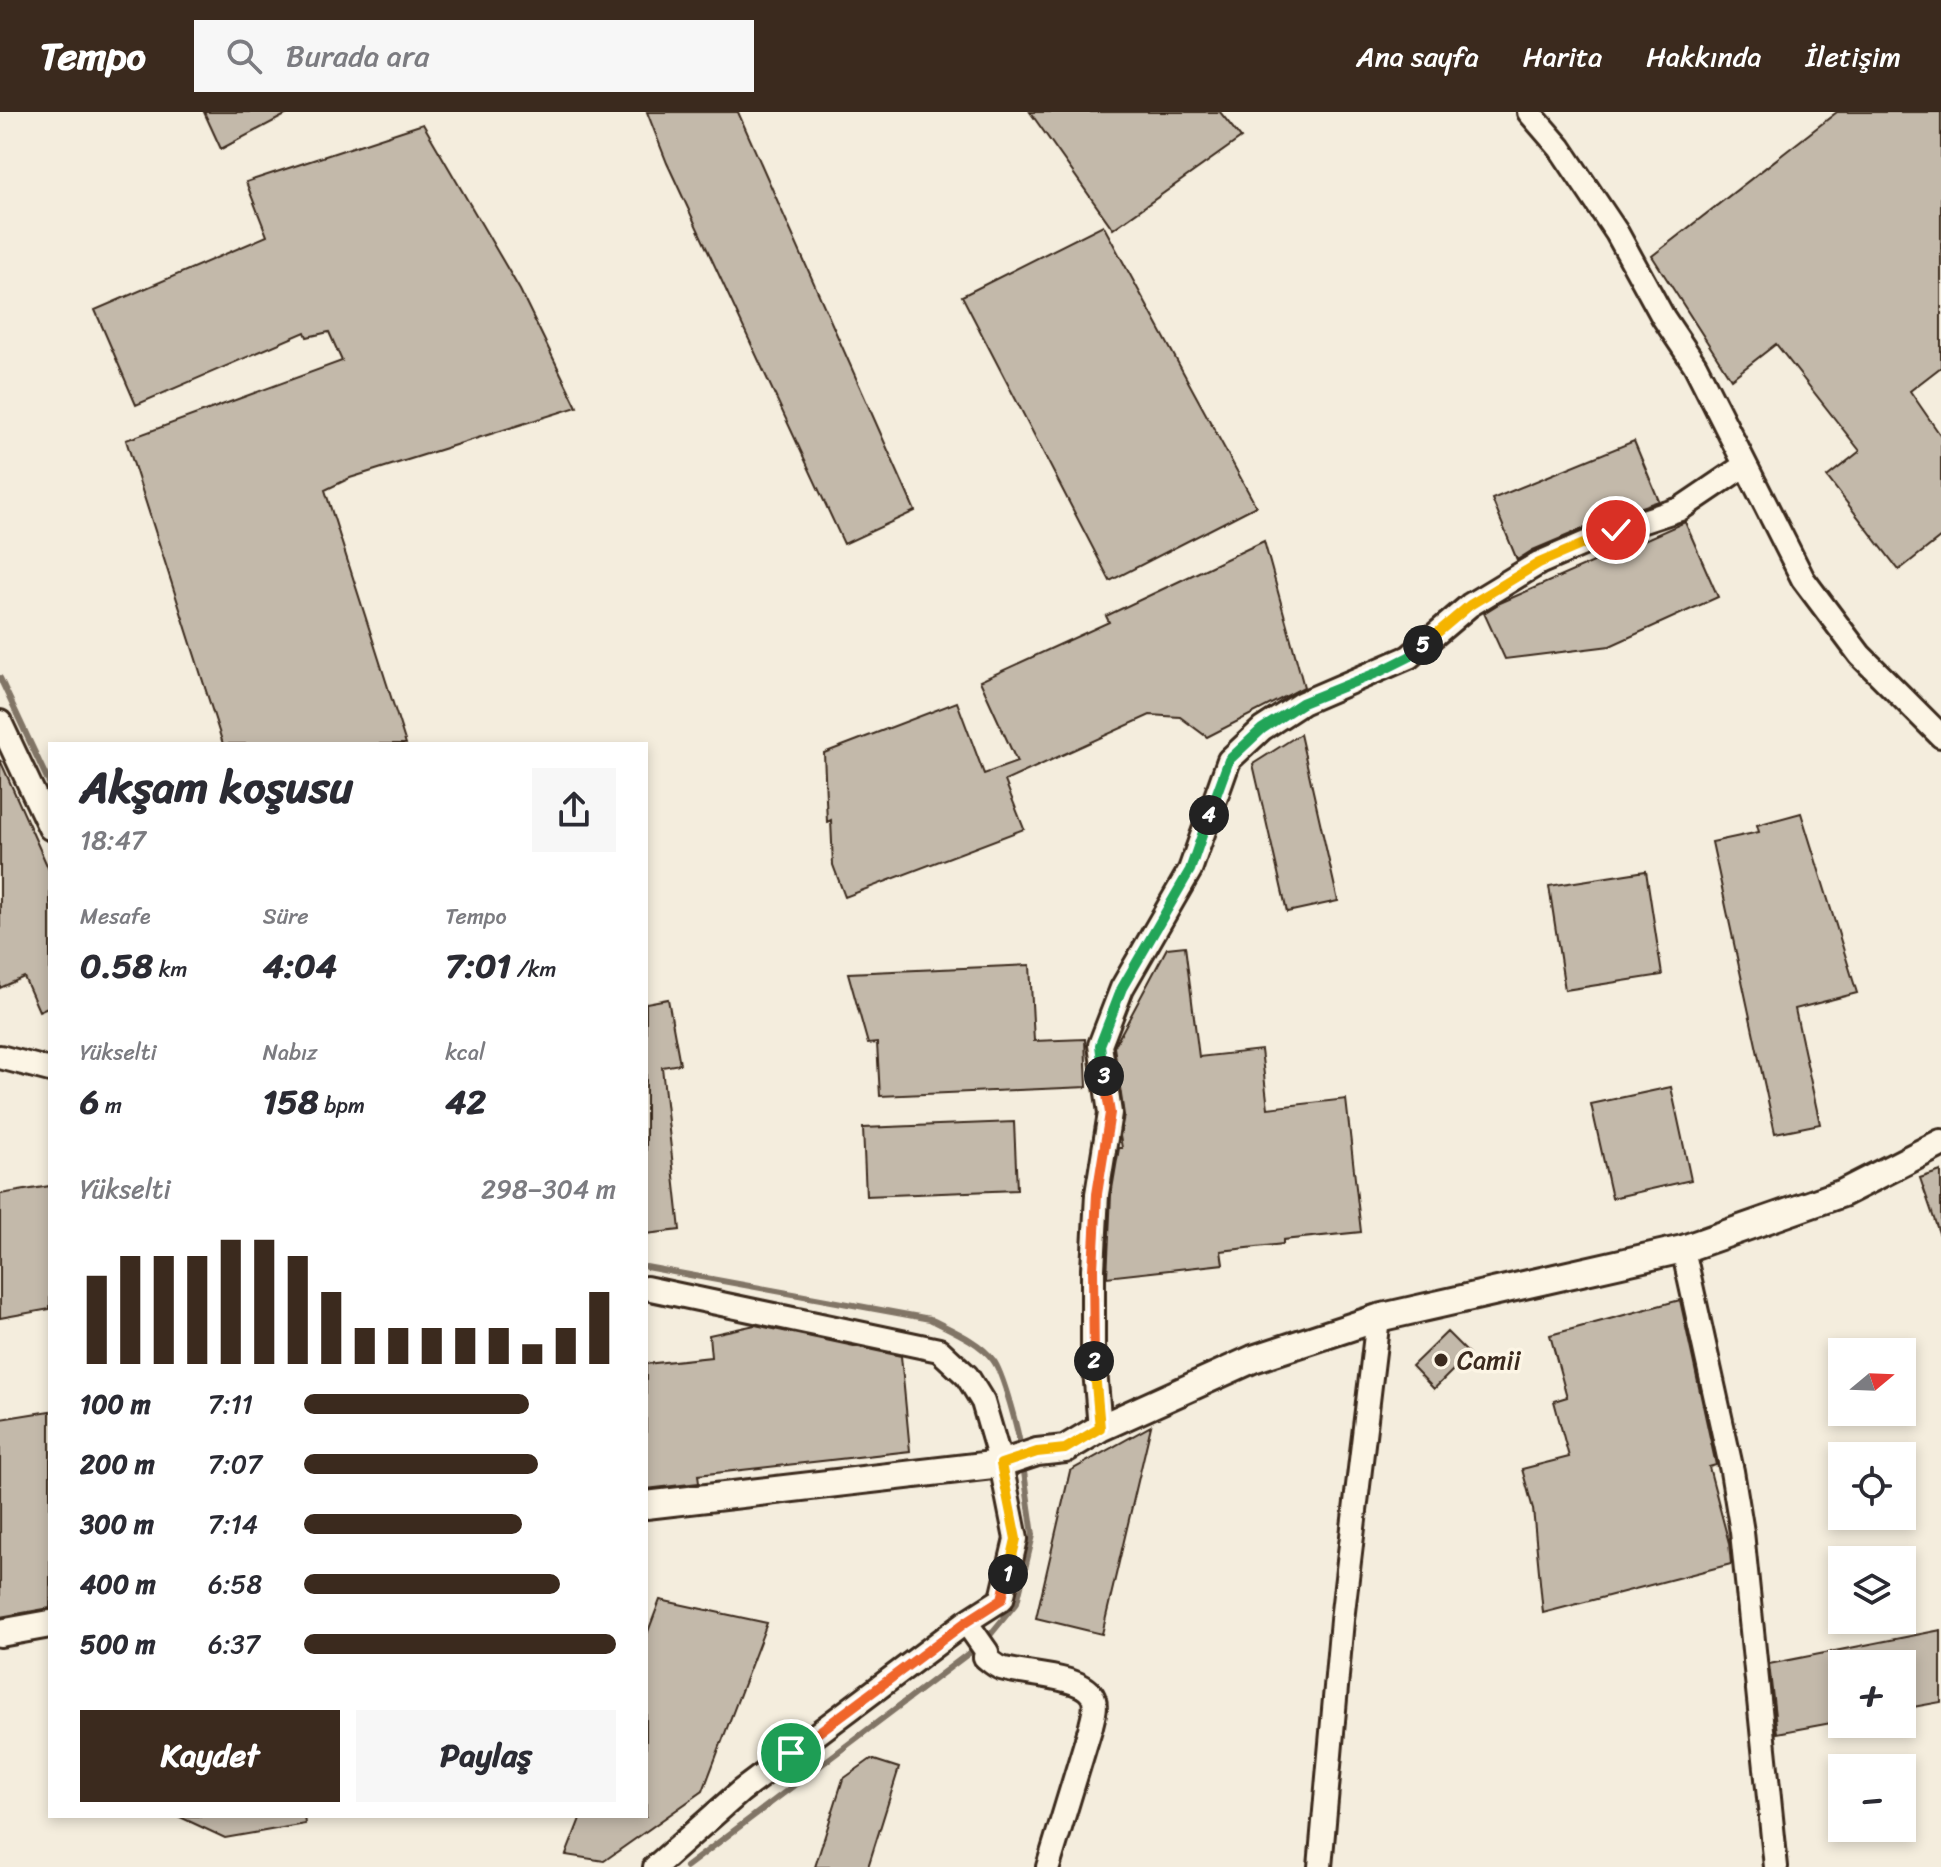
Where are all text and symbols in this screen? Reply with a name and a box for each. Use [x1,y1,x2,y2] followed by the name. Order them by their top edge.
[194,20,754,92] search box
[40,23,146,90] text: Tempo
[286,29,429,83] text: Burada ara
[1356,32,1479,81] text: Ana sayfa
[1523,32,1602,81] text: Harita
[1646,32,1761,81] text: Hakkında
[1805,32,1901,81] text: İletişim
[222,34,266,78] icon: search
[1582,496,1650,564] pin
[1594,508,1638,552] icon: check
[1403,625,1443,665] pin: 5
[1416,625,1430,664] text: 5
[80,748,353,826] text: Akşam koşusu
[532,768,616,852] button: share
[1189,795,1229,835] pin: 4
[1202,795,1216,834] text: 4
[80,817,146,863] text: 18:47
[80,897,151,936] text: Mesafe
[263,897,309,936] text: Süre
[445,897,507,936] text: Tempo
[80,936,153,996] text: 0.58
[263,936,337,996] text: 4:04
[445,936,511,996] text: 7:01
[153,950,187,989] text: km
[511,950,556,989] text: /km
[80,1033,157,1072] text: Yükselti
[263,1033,318,1072] text: Nabız
[445,1033,485,1072] text: kcal
[1084,1056,1124,1096] pin: 3
[1098,1056,1110,1095] text: 3
[80,1072,99,1132] text: 6
[263,1072,319,1132] text: 158
[445,1072,486,1132] text: 42
[99,1086,122,1125] text: m
[319,1086,365,1125] text: bpm
[80,1166,171,1212] text: Yükselti
[481,1166,616,1212] text: 298–304 m
[1457,1337,1521,1383] place label: Camii
[1828,1338,1916,1426] north arrow
[1828,1338,1916,1842] map controls
[1074,1341,1114,1381] pin: 2
[1088,1341,1100,1380] text: 2
[1432,1351,1450,1369] marker: Camii
[80,1381,151,1427] text: 100 m
[208,1381,253,1427] text: 7:11
[80,1441,155,1487] text: 200 m
[208,1441,262,1487] text: 7:07
[1828,1442,1916,1530] button: locate
[80,1501,154,1547] text: 300 m
[208,1501,258,1547] text: 7:14
[1828,1546,1916,1634] button: layers
[988,1554,1028,1594] pin: 1
[1003,1554,1013,1593] text: 1
[80,1561,156,1607] text: 400 m
[208,1561,262,1607] text: 6:58
[80,1621,155,1667] text: 500 m
[208,1621,260,1667] text: 6:37
[1828,1650,1916,1738] button: +
[80,1710,340,1802] button: Kaydet
[356,1710,616,1802] button: Paylaş
[757,1719,825,1787] pin
[769,1731,813,1775] icon: arrive
[1828,1754,1916,1842] button: −

